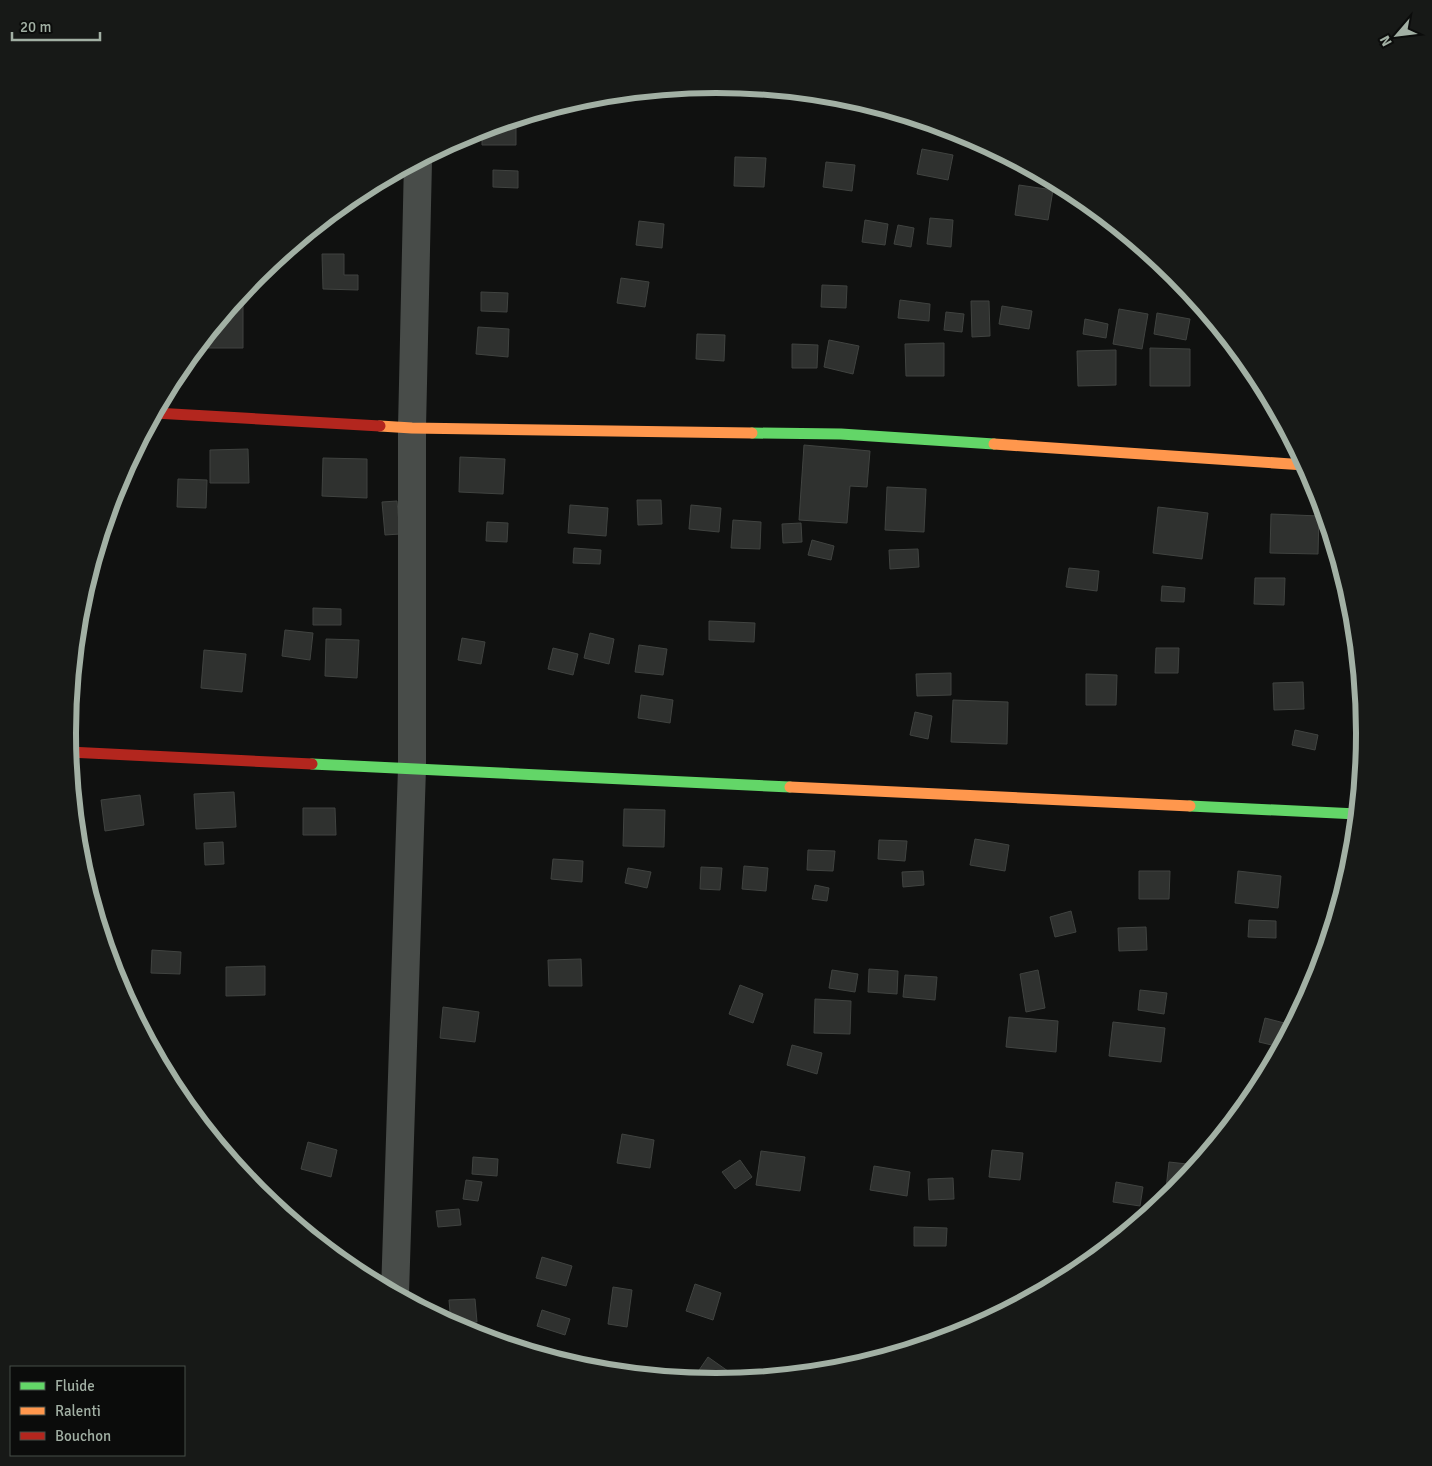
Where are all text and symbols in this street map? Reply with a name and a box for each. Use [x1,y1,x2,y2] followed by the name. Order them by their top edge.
[12,10,100,42] scale bar
[1372,10,1422,60] north arrow
[20,18,51,36] text: 20 m
[1376,33,1396,49] text: N
[10,1366,185,1456] legend
[55,1377,95,1395] text: Fluide
[55,1402,101,1420] text: Ralenti
[55,1427,111,1445] text: Bouchon

